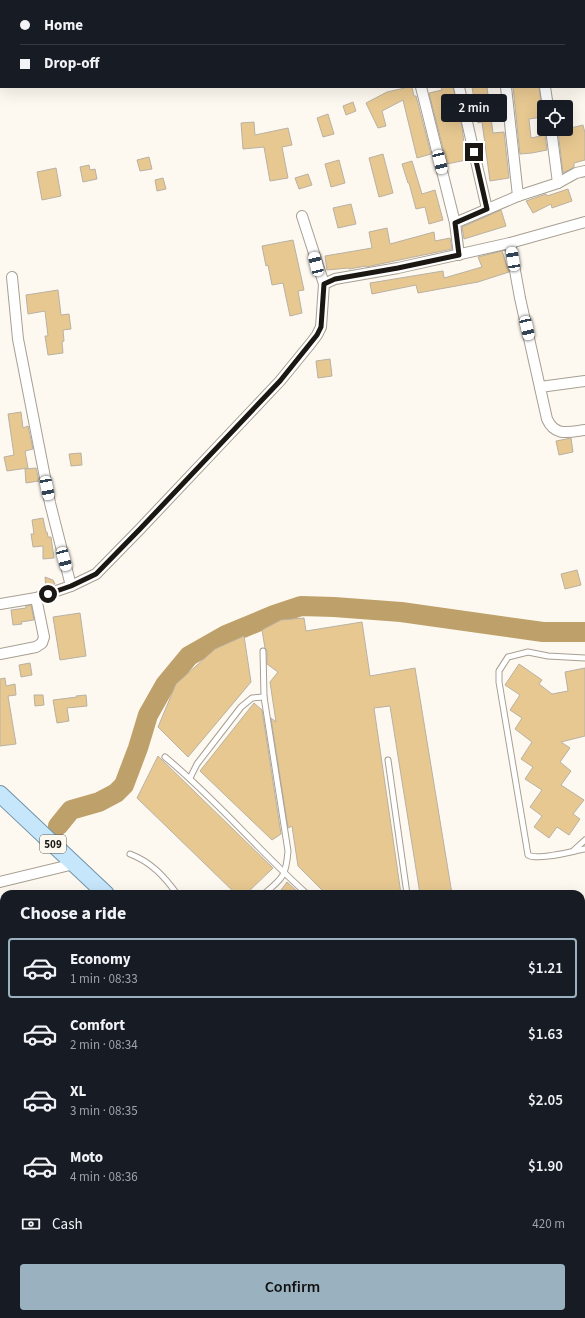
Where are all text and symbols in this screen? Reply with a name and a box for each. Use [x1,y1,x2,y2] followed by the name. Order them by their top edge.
[44,15,83,36] text: Home
[44,53,99,74] text: Drop-off
[441,94,507,122] callout: 2 min
[459,99,489,117] text: 2 min
[537,100,573,136] map controls
[537,100,573,136] button: locate
[465,143,483,161] route end
[431,149,449,175] car
[505,246,521,272] car
[307,251,325,277] car
[518,315,536,341] car
[39,475,55,501] car
[55,546,73,572] car
[39,585,57,603] route start
[40,835,66,853] road number: 509
[20,901,126,926] text: Choose a ride
[70,949,131,970] text: Economy
[22,950,58,986] icon: car
[528,958,563,979] text: $1.21
[70,970,138,988] text: 1 min · 08:33
[70,1015,125,1036] text: Comfort
[22,1016,58,1052] icon: car
[528,1024,563,1045] text: $1.63
[70,1036,138,1054] text: 2 min · 08:34
[70,1081,86,1102] text: XL
[22,1082,58,1118] icon: car
[528,1090,563,1111] text: $2.05
[70,1102,138,1120] text: 3 min · 08:35
[70,1147,103,1168] text: Moto
[22,1148,58,1184] icon: car
[528,1156,563,1177] text: $1.90
[70,1168,138,1186] text: 4 min · 08:36
[20,1213,42,1235] icon: cash
[52,1214,83,1235] text: Cash
[532,1215,565,1233] text: 420 m
[20,1264,565,1310] button: Confirm

